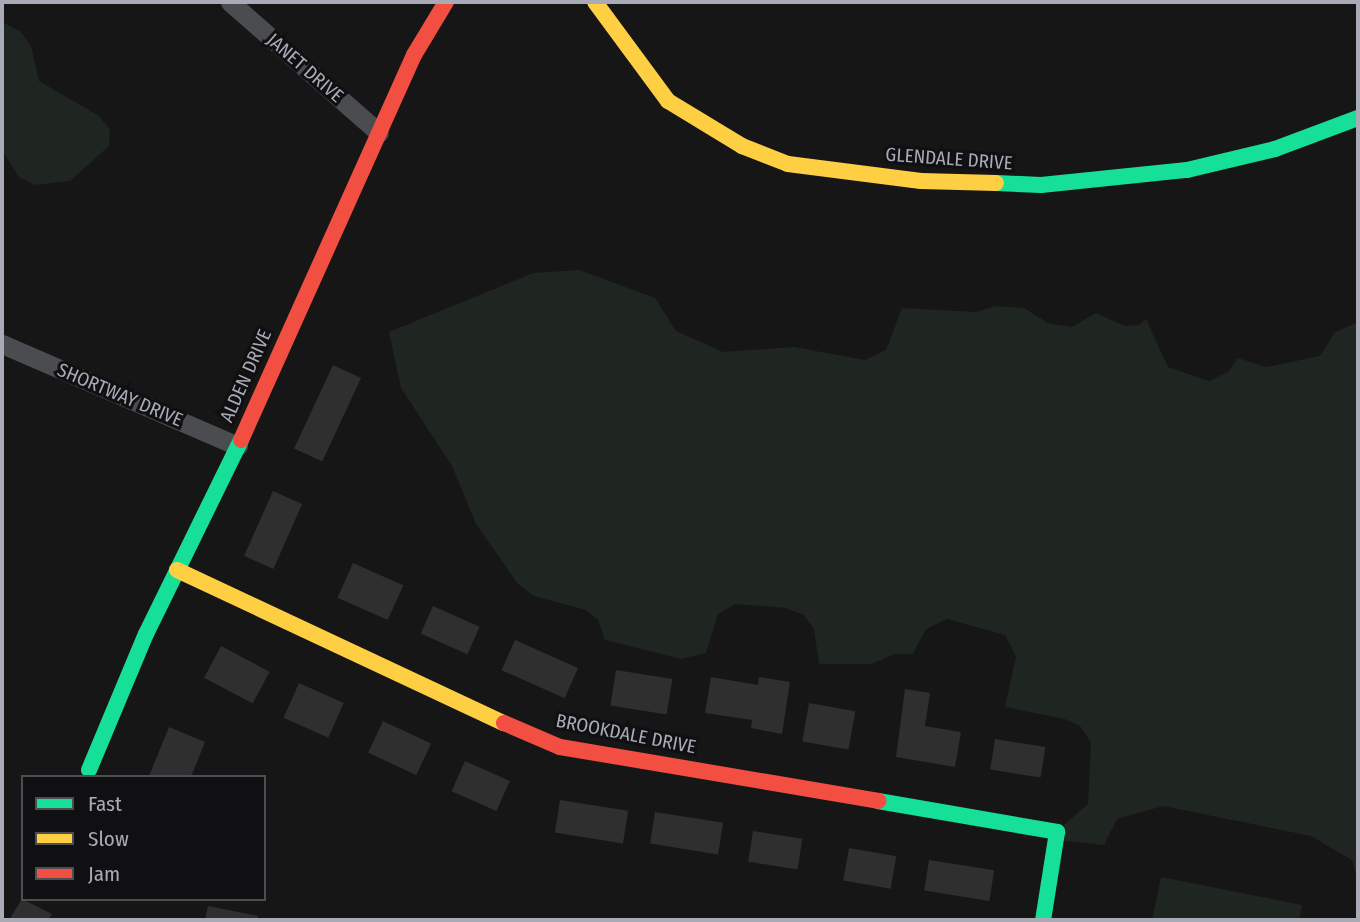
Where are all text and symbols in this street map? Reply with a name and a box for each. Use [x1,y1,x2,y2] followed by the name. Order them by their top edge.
[262,29,348,107] street label: JANET DRIVE
[885,143,1013,175] street label: GLENDALE DRIVE
[215,326,277,426] street label: ALDEN DRIVE
[54,358,186,432] street label: SHORTWAY DRIVE
[554,709,698,759] street label: BROOKDALE DRIVE
[21,775,266,901] legend
[88,791,122,817] text: Fast
[88,826,129,852] text: Slow
[88,861,120,887] text: Jam

